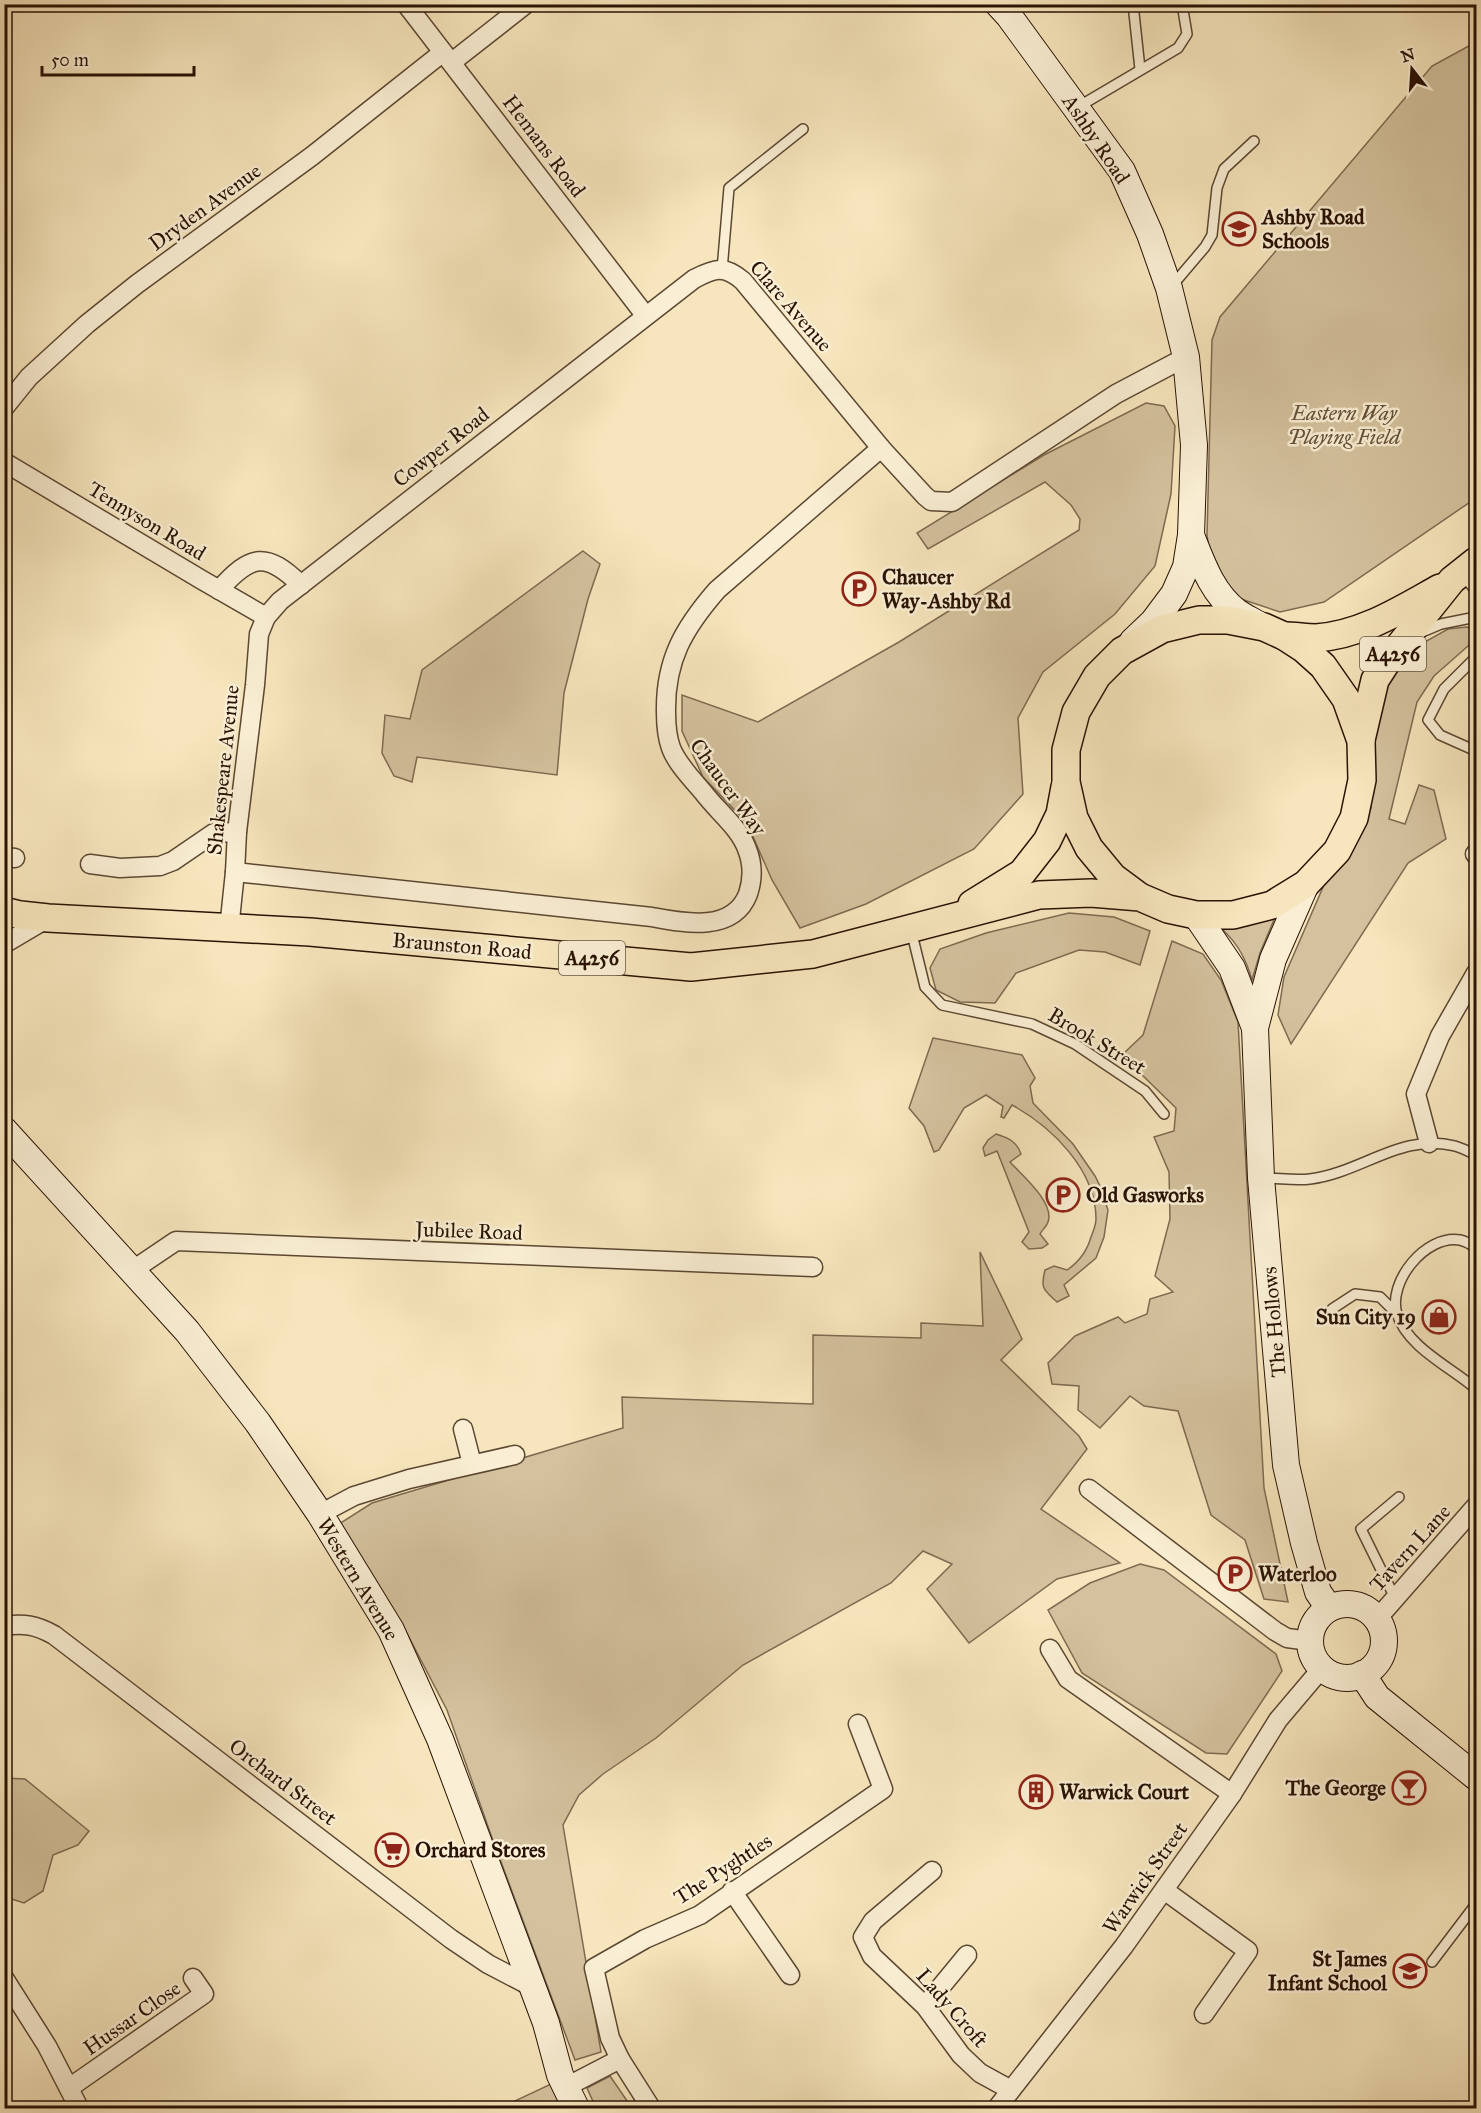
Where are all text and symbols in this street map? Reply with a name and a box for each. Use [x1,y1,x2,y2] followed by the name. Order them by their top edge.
[42,39,194,77] scale bar
[1382,39,1442,99] north arrow
[1398,44,1417,66] text: N
[51,49,89,71] text: 50 m
[1056,88,1136,189] street label: Ashby Road
[497,90,591,203] street label: Hemans Road
[144,157,266,256] street label: Dryden Avenue
[1260,204,1365,254] place label: Ashby Road Schools
[1221,211,1257,247] school or university icon: Ashby Road Schools
[744,255,838,357] street label: Clare Avenue
[1288,400,1402,450] park label: Eastern Way Playing Field
[388,401,495,493] street label: Cowper Road
[83,476,211,567] street label: Tennyson Road
[882,564,1011,614] place label: Chaucer Way-Ashby Rd
[841,571,877,607] parking icon: Chaucer Way-Ashby Rd
[1360,637,1426,671] road number: A4256
[201,683,245,856] street label: Shakespeare Avenue
[684,733,773,841] street label: Chaucer Way
[391,927,533,965] street label: Braunston Road
[559,941,625,975] road number: A4256
[1043,1002,1151,1081] street label: Brook Street
[1045,1177,1081,1213] parking icon: Old Gasworks
[1086,1182,1204,1208] place label: Old Gasworks
[413,1216,524,1246] street label: Jubilee Road
[1256,1265,1292,1379] street label: The Hollows
[1421,1299,1457,1335] shop icon: Sun City 19
[1316,1304,1416,1330] place label: Sun City 19
[1364,1499,1456,1597] street label: Tavern Lane
[311,1513,405,1645] street label: Western Avenue
[1217,1556,1253,1592] parking icon: Waterloo
[1258,1561,1337,1587] place label: Waterloo
[224,1733,342,1831] street label: Orchard Street
[1391,1770,1427,1806] bar icon: The George
[1018,1774,1054,1810] building icon: Warwick Court
[1285,1775,1386,1801] place label: The George
[1059,1779,1190,1805] place label: Warwick Court
[1097,1817,1193,1939] street label: Warwick Street
[669,1828,777,1910] street label: The Pyghtles
[374,1832,410,1868] supermarket icon: Orchard Stores
[415,1837,546,1863] place label: Orchard Stores
[1268,1946,1388,1996] place label: St James Infant School
[1392,1953,1428,1989] school or university icon: St James Infant School
[911,1963,994,2053] street label: Lady Croft
[78,1975,186,2061] street label: Hussar Close

